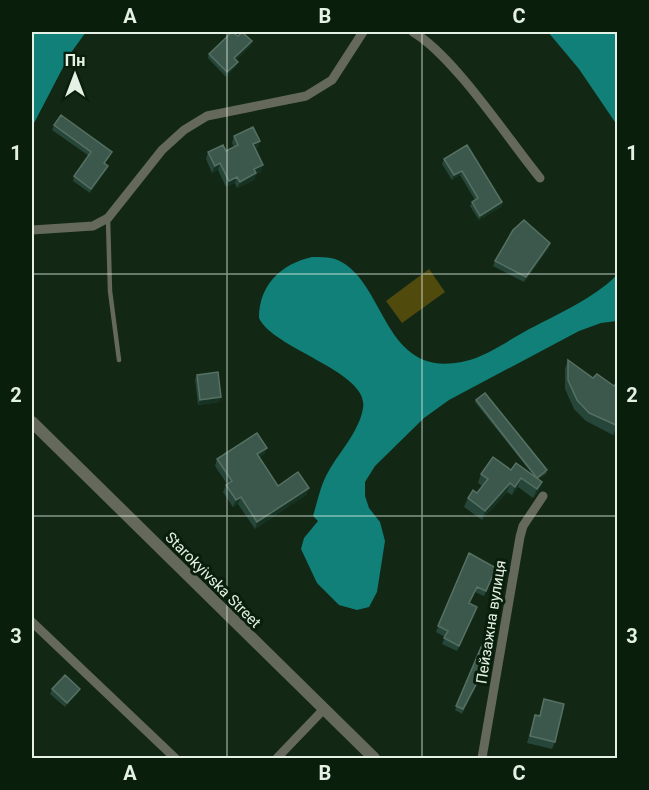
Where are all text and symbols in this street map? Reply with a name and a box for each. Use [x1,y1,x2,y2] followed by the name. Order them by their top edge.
[123,4,137,28] text: A
[319,4,331,28] text: B
[512,4,526,28] text: C
[45,45,105,105] north arrow
[65,51,85,70] text: Пн
[10,141,22,165] text: 1
[626,141,638,165] text: 1
[10,383,22,407] text: 2
[626,383,638,407] text: 2
[161,528,265,632] street label: Starokyivska Street
[472,559,510,685] street label: Пейзажна вулиця
[10,624,22,648] text: 3
[626,624,638,648] text: 3
[123,761,137,785] text: A
[319,761,331,785] text: B
[512,761,526,785] text: C

